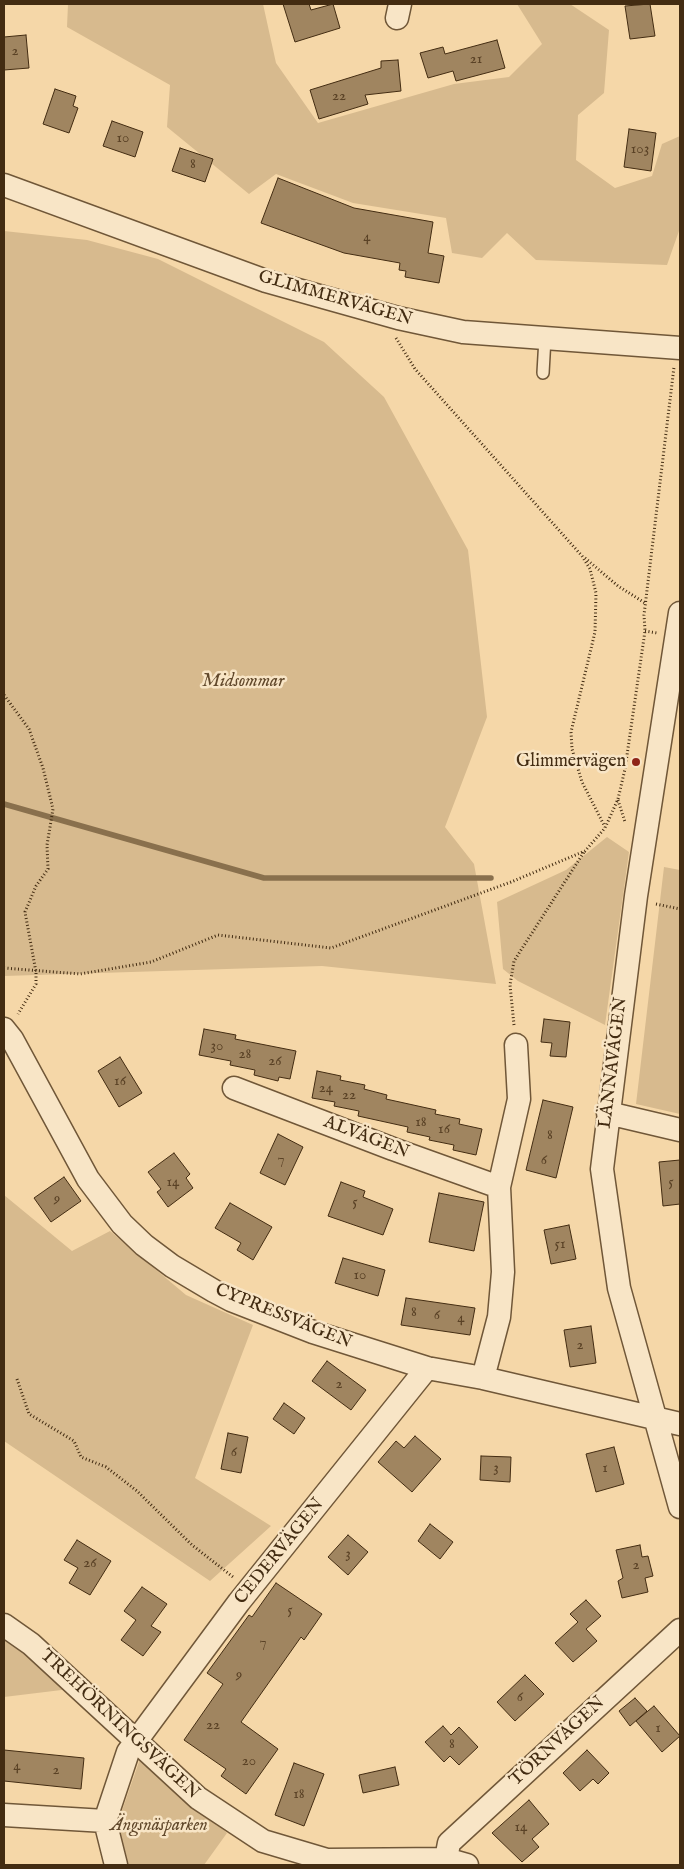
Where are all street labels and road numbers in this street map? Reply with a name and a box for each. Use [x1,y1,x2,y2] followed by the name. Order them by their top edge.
[255,267,415,331] street label: GLIMMERVÄGEN
[595,996,633,1130] street label: LÄNNAVÄGEN
[320,1112,412,1164] street label: ALVÄGEN
[211,1280,355,1354] street label: CYPRESSVÄGEN
[231,1495,329,1609] street label: CEDERVÄGEN
[35,1645,203,1805] street label: TREHÖRNINGSVÄGEN
[506,1692,610,1792] street label: TÖRNVÄGEN

